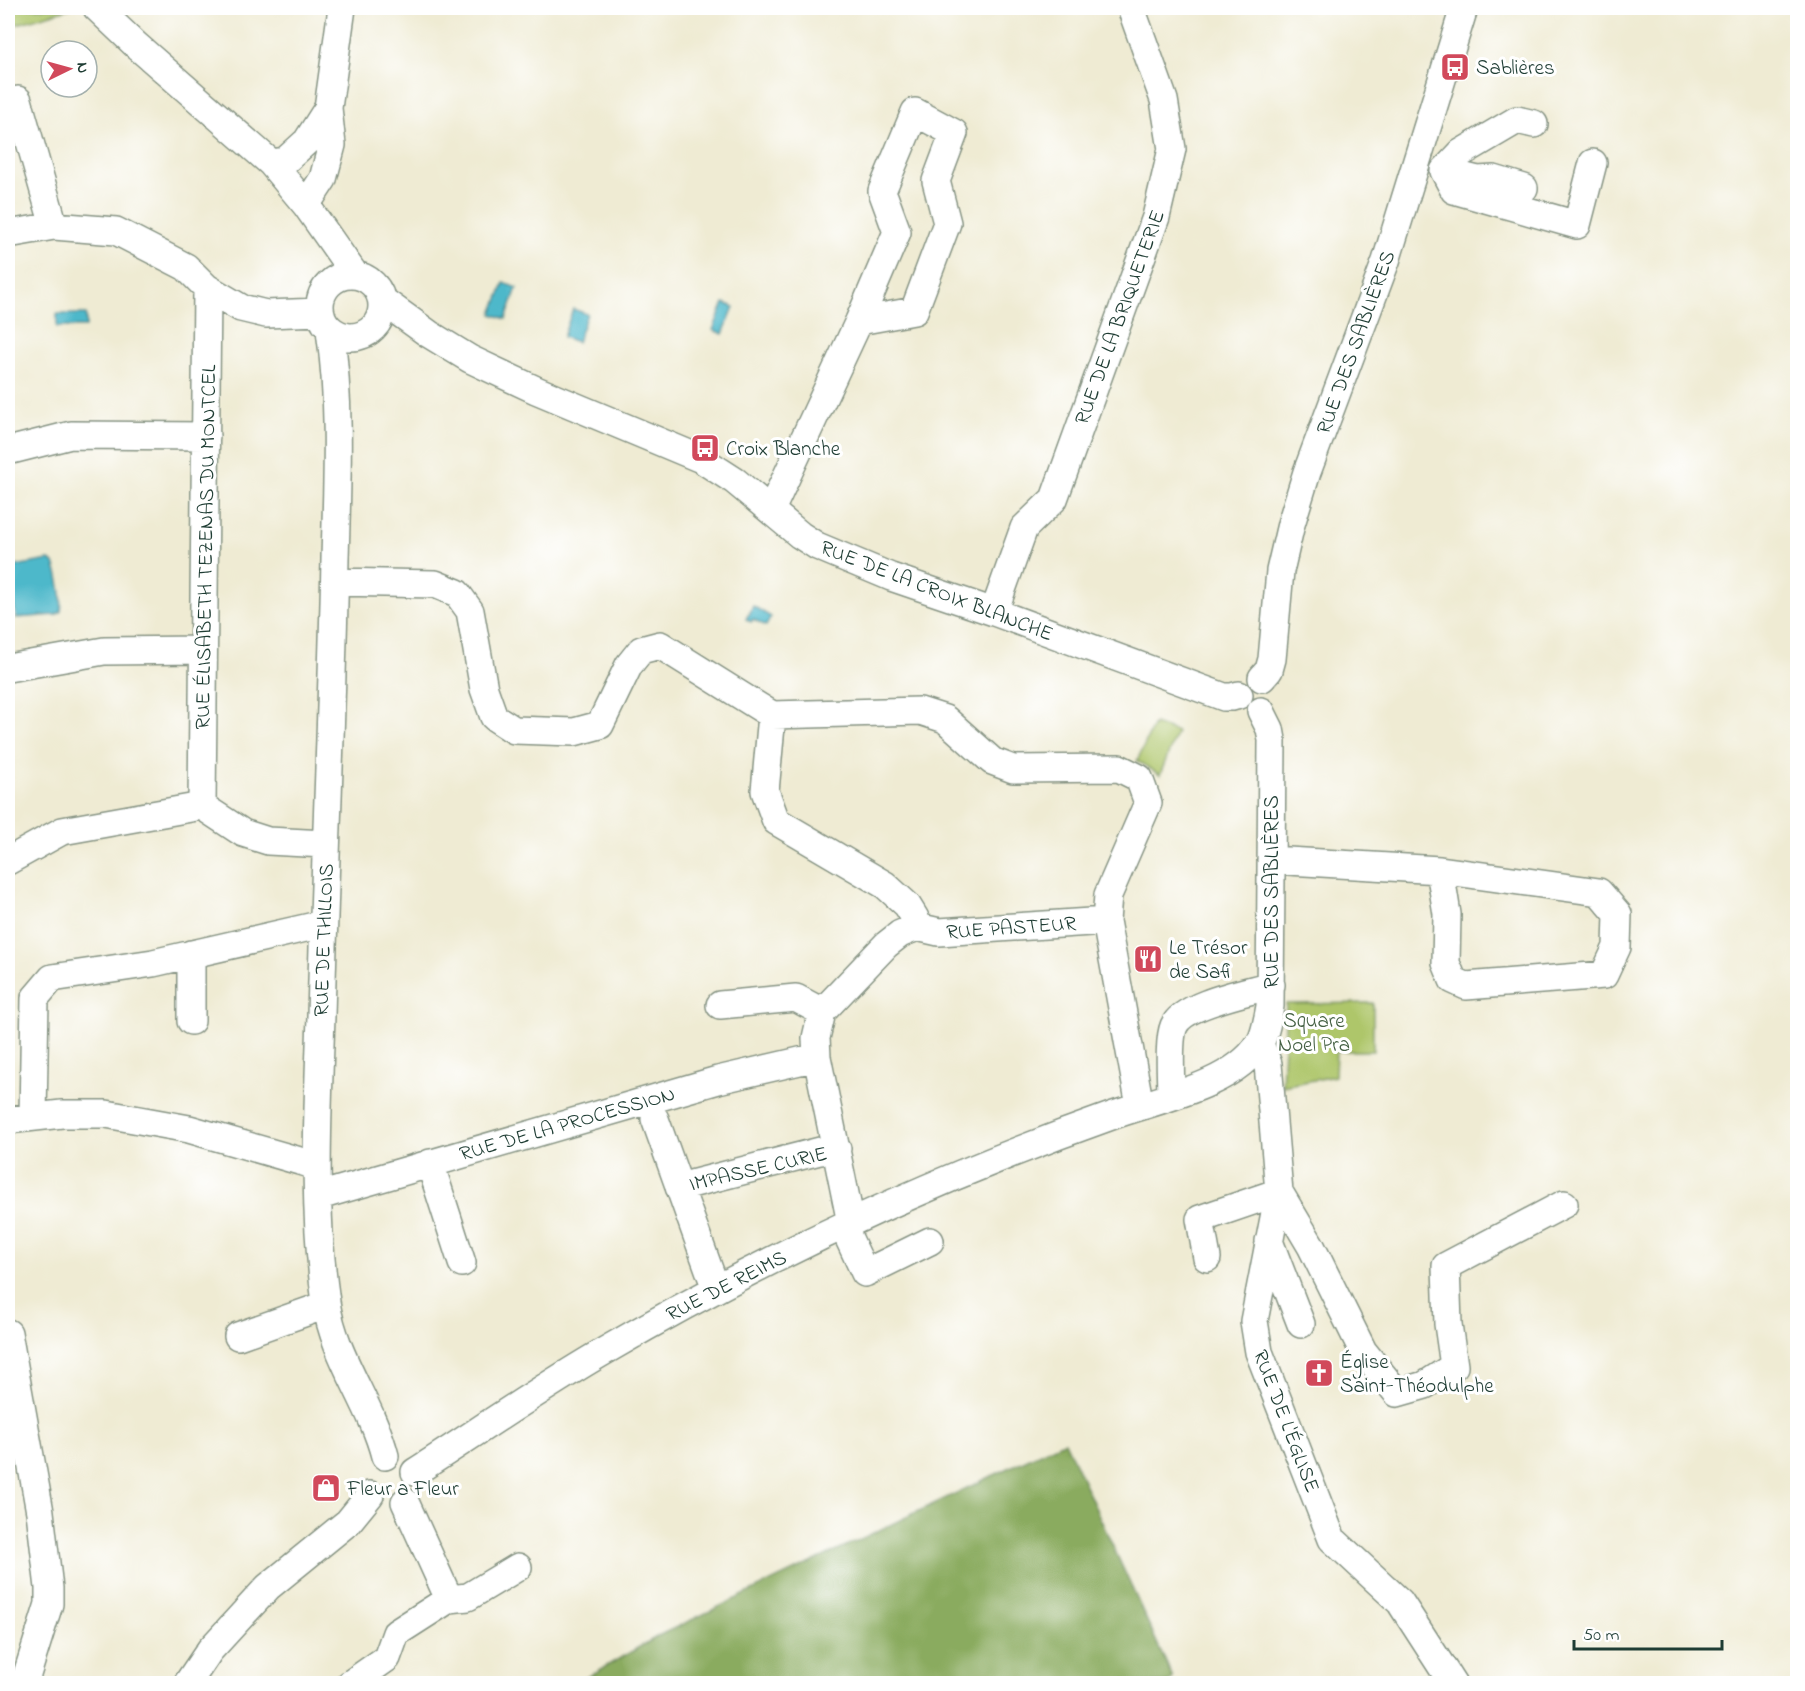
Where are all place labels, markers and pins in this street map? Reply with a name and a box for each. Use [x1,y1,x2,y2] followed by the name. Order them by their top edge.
[1439,51,1471,83] bus stop icon: Sablières
[1476,54,1555,84] place label: Sablières
[689,432,721,464] bus stop icon: Croix Blanche
[726,435,841,465] place label: Croix Blanche
[1169,934,1248,988] place label: Le Trésor de Safi
[1132,943,1164,975] restaurant icon: Le Trésor de Safi
[1340,1348,1494,1402] place label: Église Saint-Théodulphe
[1303,1357,1335,1389] church icon: Église Saint-Théodulphe
[310,1472,342,1504] shop icon: Fleur a Fleur
[346,1475,459,1505] place label: Fleur a Fleur

